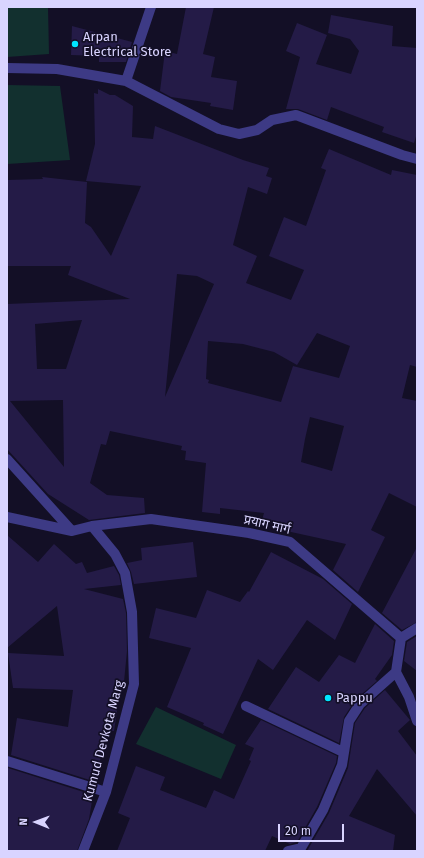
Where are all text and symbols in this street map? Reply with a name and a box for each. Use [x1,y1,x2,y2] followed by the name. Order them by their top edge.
[83,29,171,60] place label: Arpan Electrical Store
[70,39,80,49] marker: Arpan Electrical Store
[242,512,292,538] street label: प्रयाग मार्ग
[80,679,128,803] street label: Kumud Devkota Marg
[336,690,373,706] place label: Pappu
[323,693,333,703] marker: Pappu
[16,802,56,842] north arrow
[280,816,346,842] scale bar
[17,818,30,826] text: N
[285,824,311,838] text: 20 m

